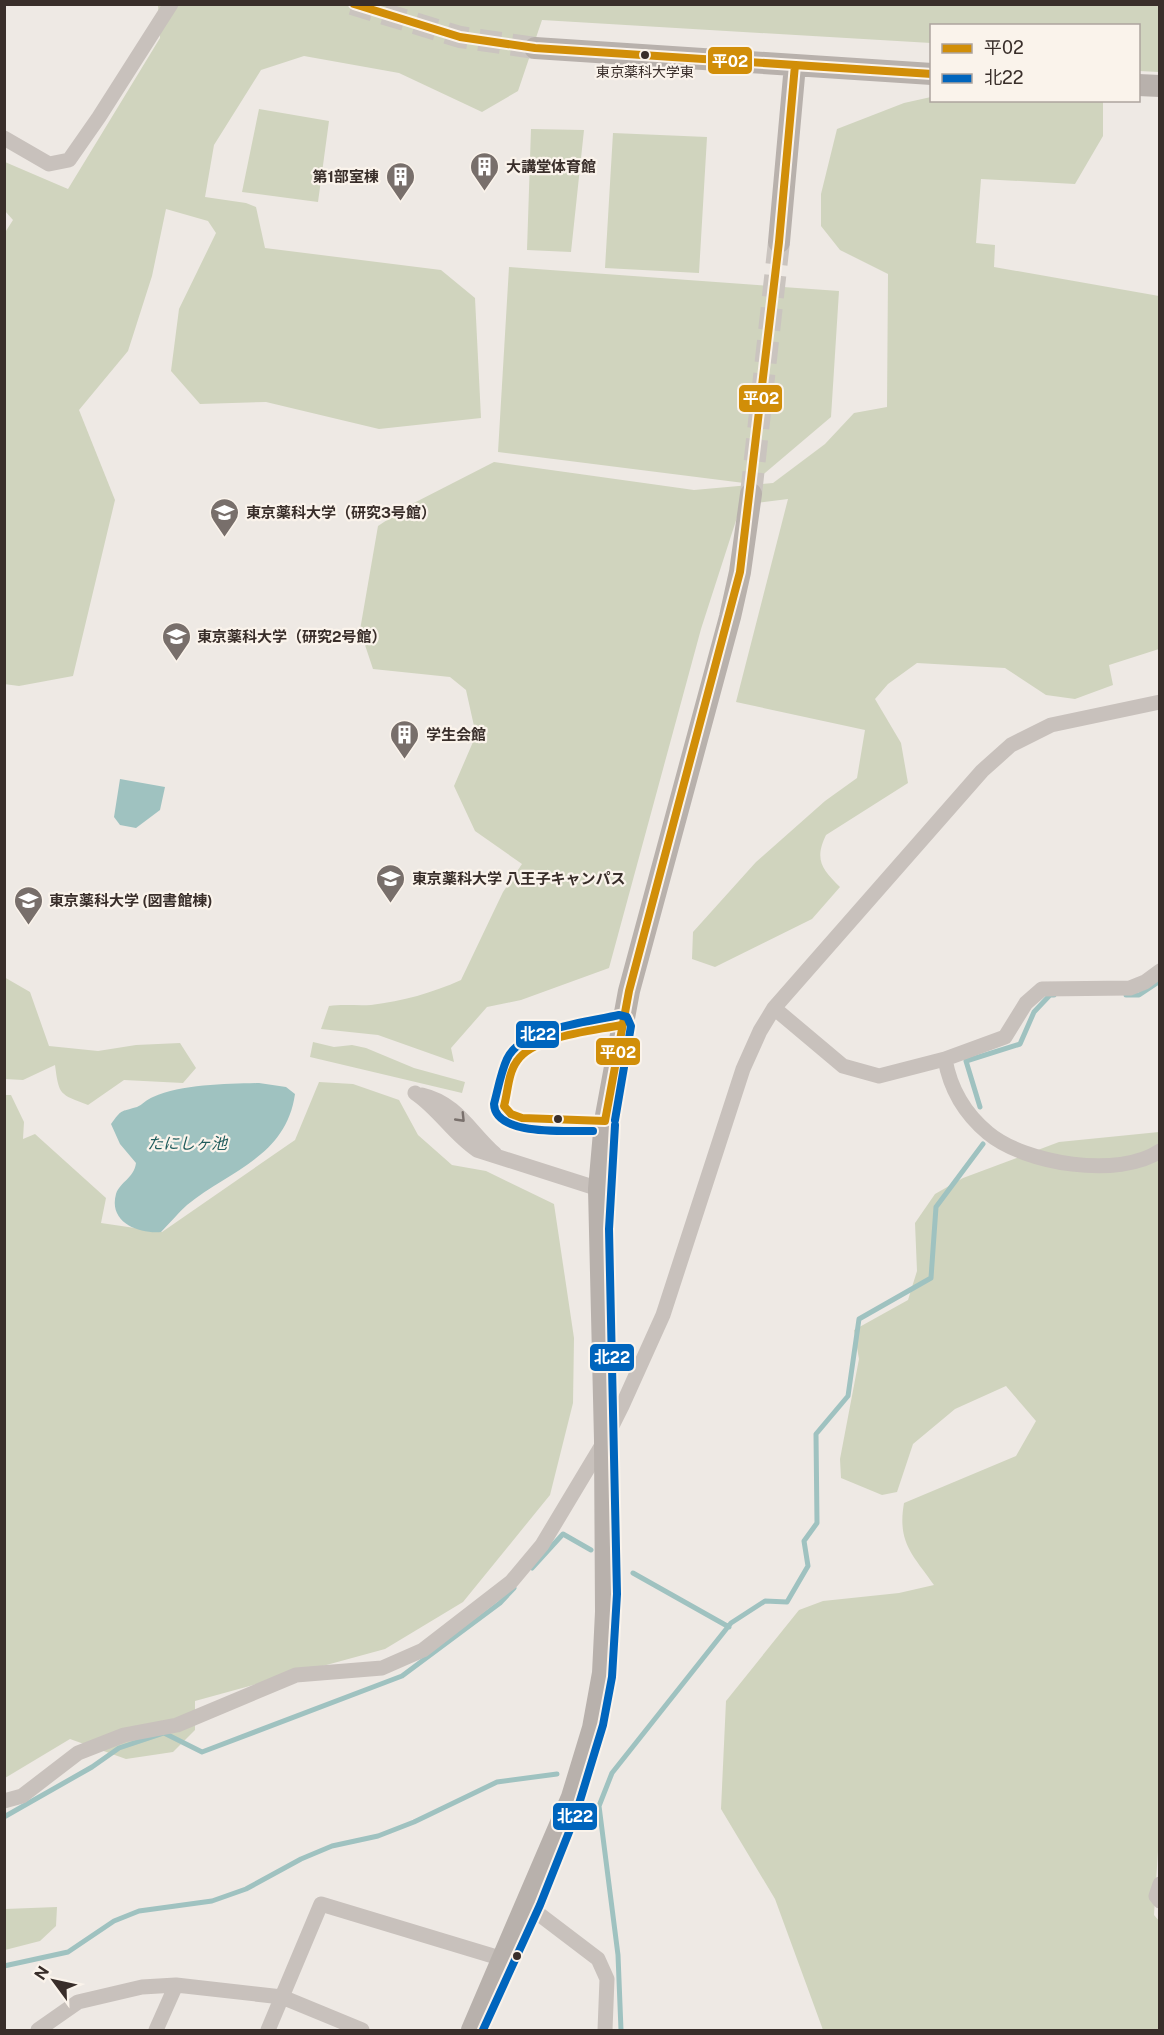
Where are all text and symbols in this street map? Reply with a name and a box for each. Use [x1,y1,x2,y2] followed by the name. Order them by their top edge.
[930,24,1140,102] legend
[984,37,1024,58] text: 平02
[707,46,753,75] line badge: 平02
[639,49,651,61] marker: 東京薬科大学東
[712,52,748,71] text: 平02
[596,64,694,80] place label: 東京薬科大学東
[984,67,1023,88] text: 北22
[469,150,501,192] building icon: 大講堂体育館
[506,158,596,175] place label: 大講堂体育館
[384,160,416,202] building icon: 第1部室棟
[313,168,379,185] place label: 第1部室棟
[738,384,783,413] line badge: 平02
[743,389,779,408] text: 平02
[209,496,241,538] school or university icon: 東京薬科大学（研究3号館）
[246,504,436,521] place label: 東京薬科大学（研究3号館）
[160,620,192,662] school or university icon: 東京薬科大学（研究2号館）
[197,628,387,645] place label: 東京薬科大学（研究2号館）
[389,718,421,760] building icon: 学生会館
[426,726,486,743] place label: 学生会館
[375,862,407,904] school or university icon: 東京薬科大学 八王子キャンパス
[412,870,625,887] place label: 東京薬科大学 八王子キャンパス
[12,884,44,926] school or university icon: 東京薬科大学 (図書館棟)
[49,892,212,909] place label: 東京薬科大学 (図書館棟)
[515,1020,560,1049] line badge: 北22
[520,1025,556,1044] text: 北22
[595,1037,641,1066] line badge: 平02
[600,1043,636,1062] text: 平02
[454,1111,465,1121] one-way arrow
[552,1113,564,1125] unlabelled marker
[147,1134,229,1153] water label: たにしヶ池
[589,1343,635,1372] line badge: 北22
[594,1348,630,1367] text: 北22
[552,1802,598,1831] line badge: 北22
[557,1807,593,1826] text: 北22
[511,1950,523,1962] unlabelled marker
[24,1951,84,2011] north arrow
[30,1963,53,1984] text: N

